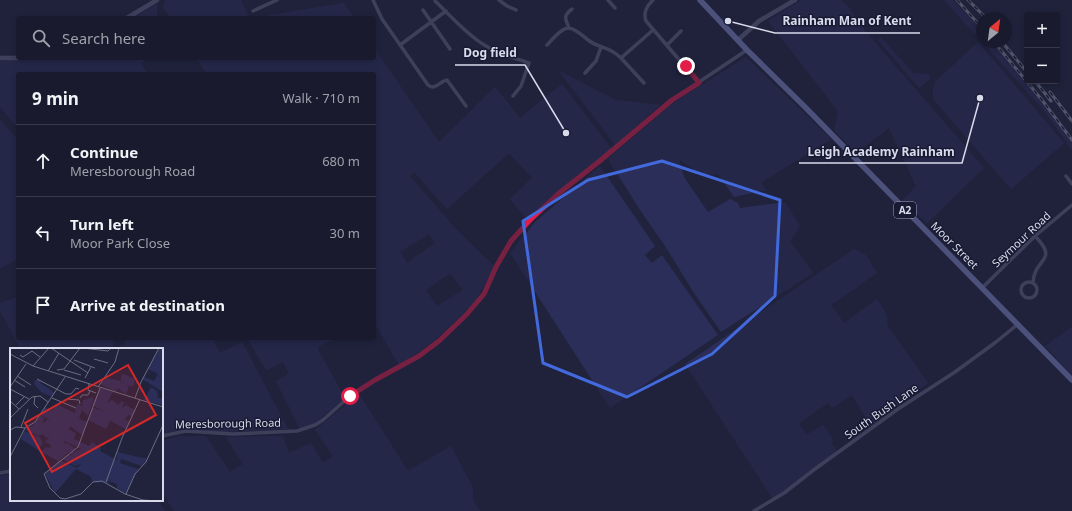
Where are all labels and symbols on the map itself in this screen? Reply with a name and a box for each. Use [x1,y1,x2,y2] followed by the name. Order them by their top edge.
[775,9,920,33] callout: Rainham Man of Kent
[782,12,912,29] text: Rainham Man of Kent
[976,12,1012,48] north arrow
[455,41,525,65] callout: Dog field
[463,44,517,61] text: Dog field
[677,57,695,75] route end
[799,139,962,163] callout: Leigh Academy Rainham
[807,143,955,160] text: Leigh Academy Rainham
[894,202,916,218] road number: A2
[988,208,1054,270] street label: Seymour Road
[928,218,982,272] street label: Moor Street
[10,348,163,501] inset map
[841,380,921,442] street label: South Bush Lane
[341,387,359,405] route start
[175,415,281,431] street label: Meresborough Road

